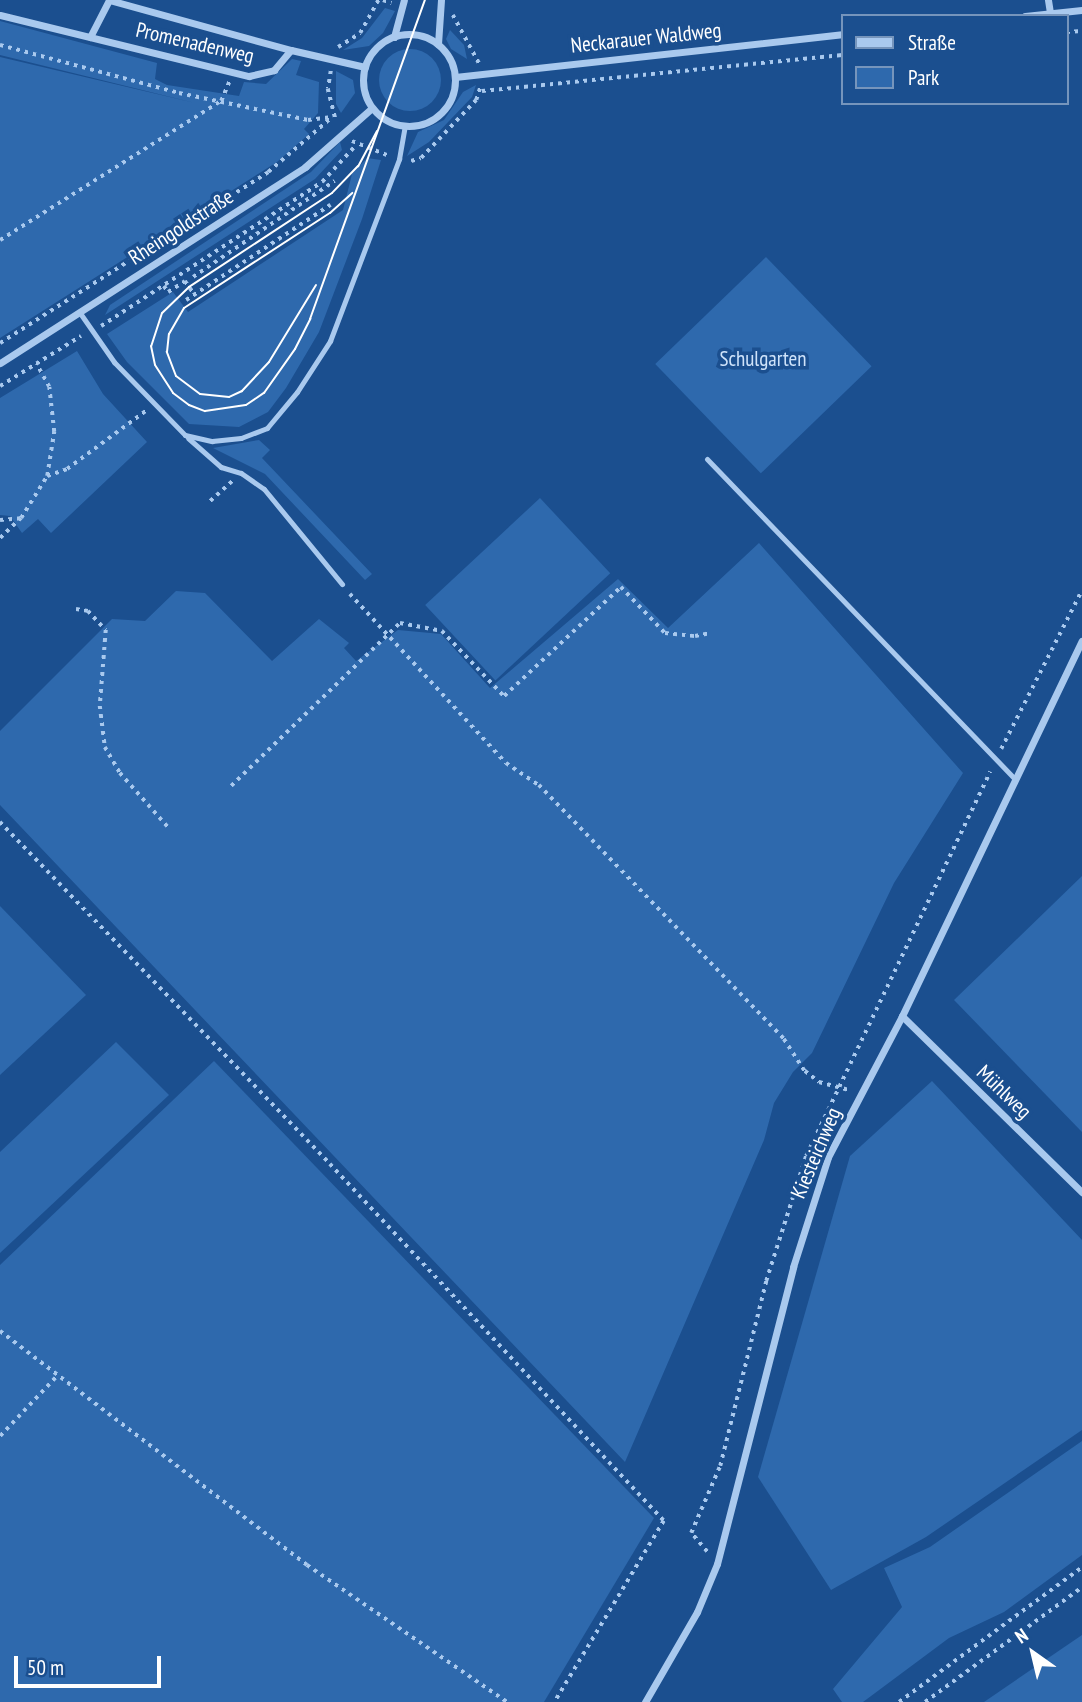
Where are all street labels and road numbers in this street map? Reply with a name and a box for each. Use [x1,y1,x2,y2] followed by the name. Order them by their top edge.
[133,17,257,69] street label: Promenadenweg
[569,18,723,58] street label: Neckarauer Waldweg
[124,184,238,270] street label: Rheingoldstraße
[971,1060,1037,1124] street label: Mühlweg
[786,1104,846,1202] street label: Kiesteichweg

